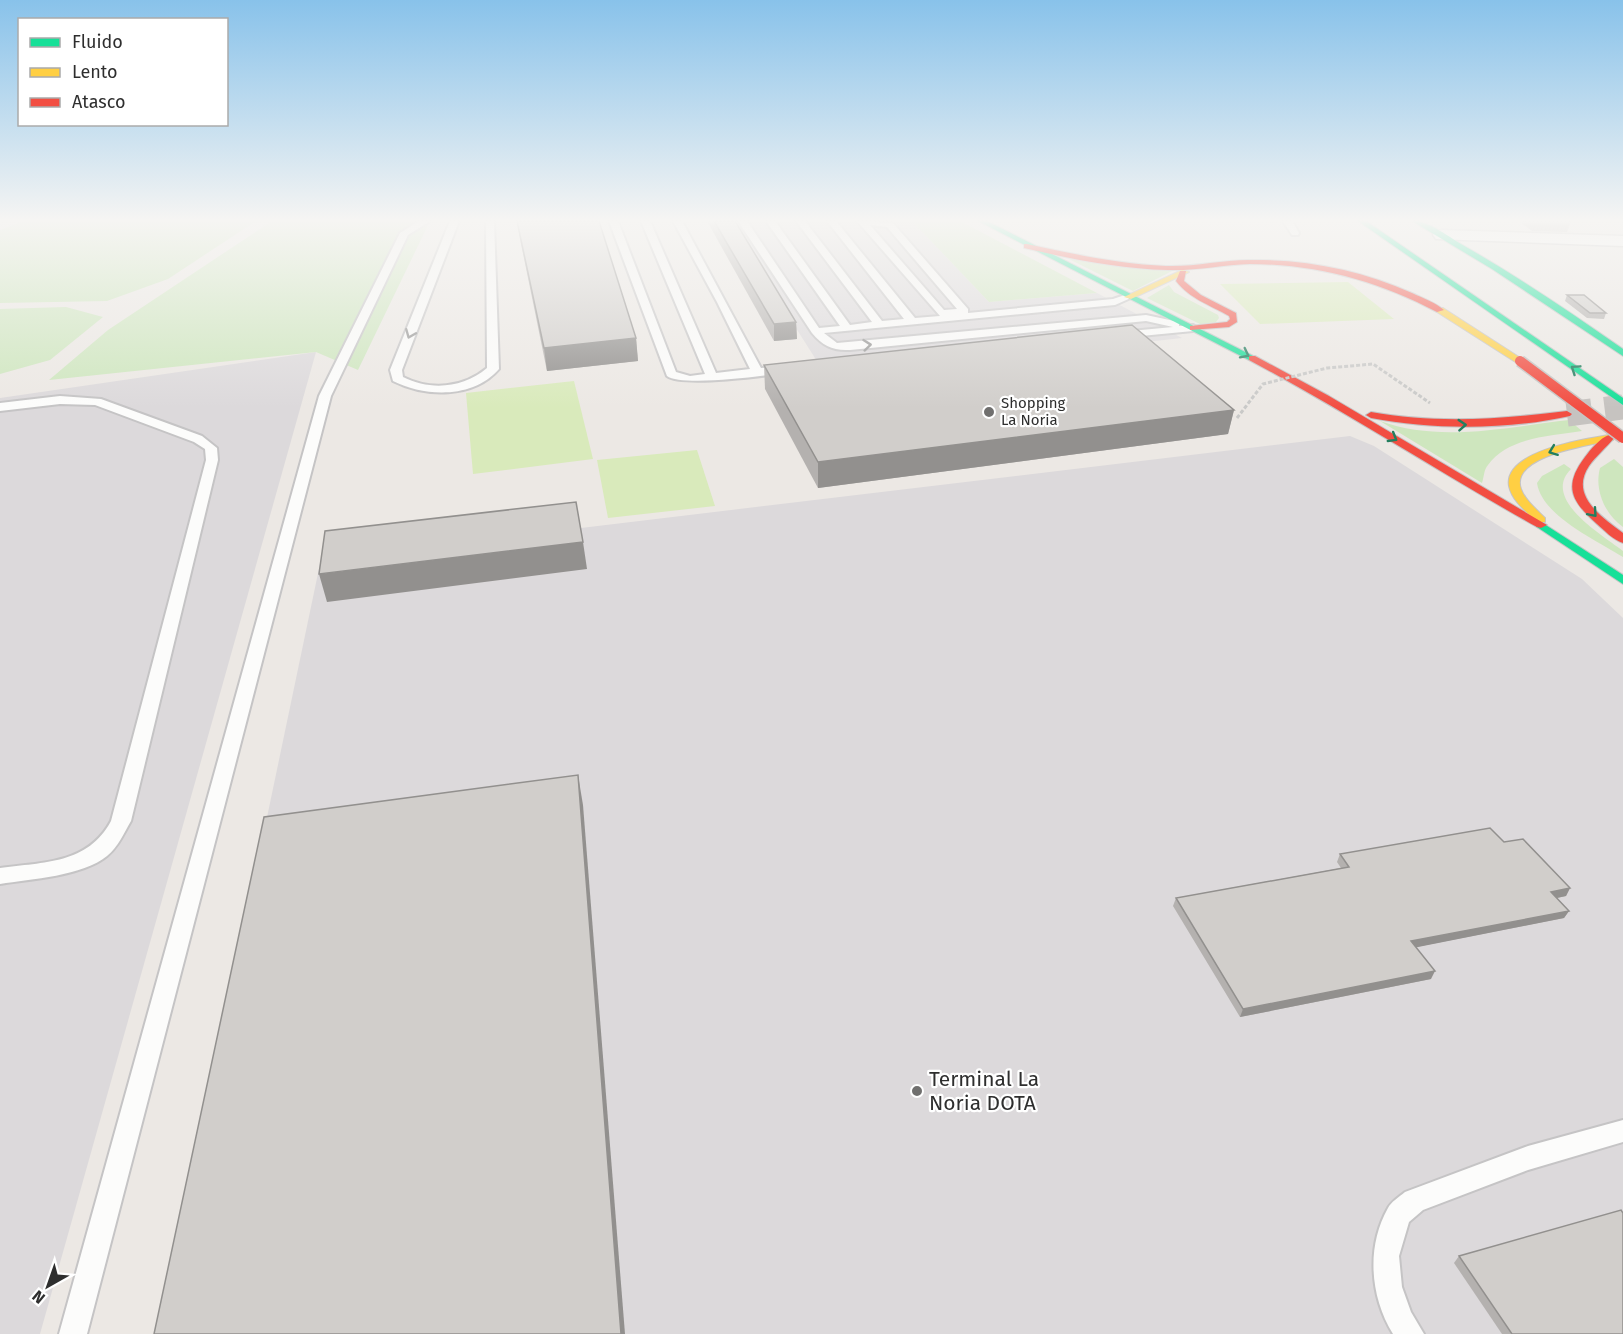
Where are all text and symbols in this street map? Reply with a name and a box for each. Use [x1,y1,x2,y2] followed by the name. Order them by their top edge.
[18,18,228,126] legend
[72,31,123,53] text: Fluido
[72,61,118,83] text: Lento
[72,91,125,113] text: Atasco
[405,328,417,339] one-way arrow
[863,339,872,352] one-way arrow
[1239,347,1250,359] one-way arrow
[1570,365,1581,376] one-way arrow
[1001,394,1066,429] place label: Shopping La Noria
[982,405,996,419] marker: Shopping La Noria
[1458,419,1467,432] one-way arrow
[1387,430,1397,442] one-way arrow
[1548,444,1559,456] one-way arrow
[1585,506,1596,517] one-way arrow
[929,1066,1039,1116] place label: Terminal La Noria DOTA
[910,1084,924,1098] marker: Terminal La Noria DOTA
[18,1256,78,1316] north arrow
[29,1286,49,1308] text: N

